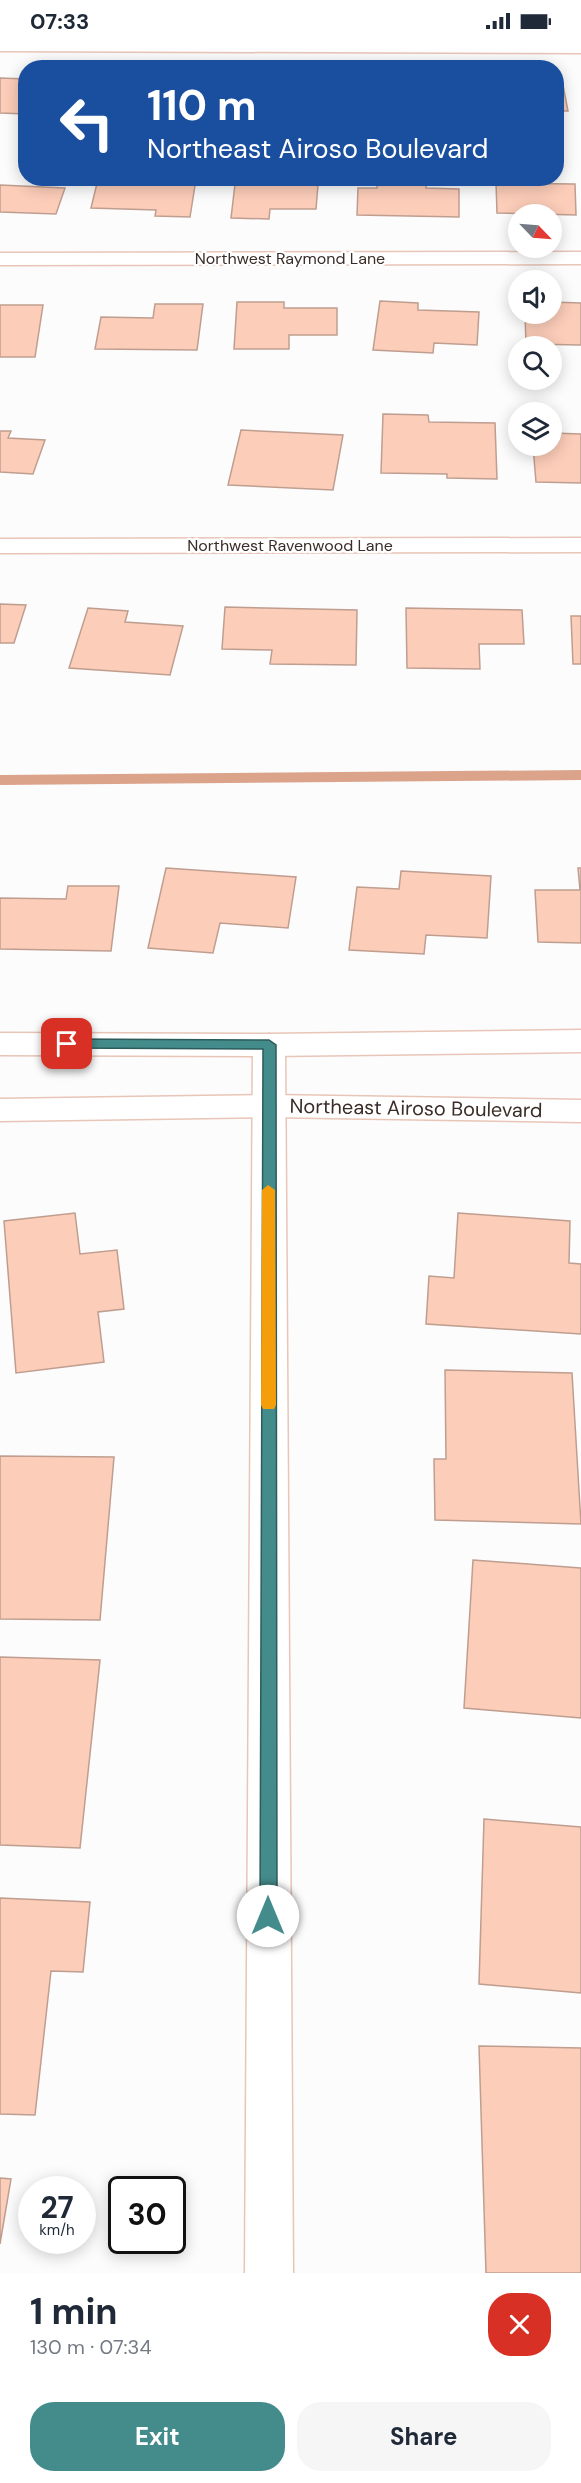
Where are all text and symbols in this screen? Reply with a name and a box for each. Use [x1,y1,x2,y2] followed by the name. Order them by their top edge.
[30,7,89,36] text: 07:33
[147,78,257,133] text: 110 m
[48,84,126,162] icon: left
[147,131,488,166] text: Northeast Airoso Boulevard
[508,204,562,258] north arrow
[508,204,562,456] map controls
[195,248,385,269] street label: Northwest Raymond Lane
[508,270,562,324] button: sound
[508,336,562,390] button: search
[508,402,562,456] button: layers
[187,535,393,556] street label: Northwest Ravenwood Lane
[41,1018,92,1069] pin
[50,1027,83,1060] icon: arrive
[289,1093,543,1123] street label: Northeast Airoso Boulevard
[236,1884,300,1948] position arrow
[108,2176,186,2254] speed limit sign: 30
[40,2188,74,2227] text: 27
[39,2220,75,2240] text: km/h
[30,2288,118,2335] text: 1 min
[488,2293,551,2356] button: close
[30,2334,152,2360] text: 130 m · 07:34
[30,2402,285,2471] button: Exit
[297,2402,551,2471] button: Share

